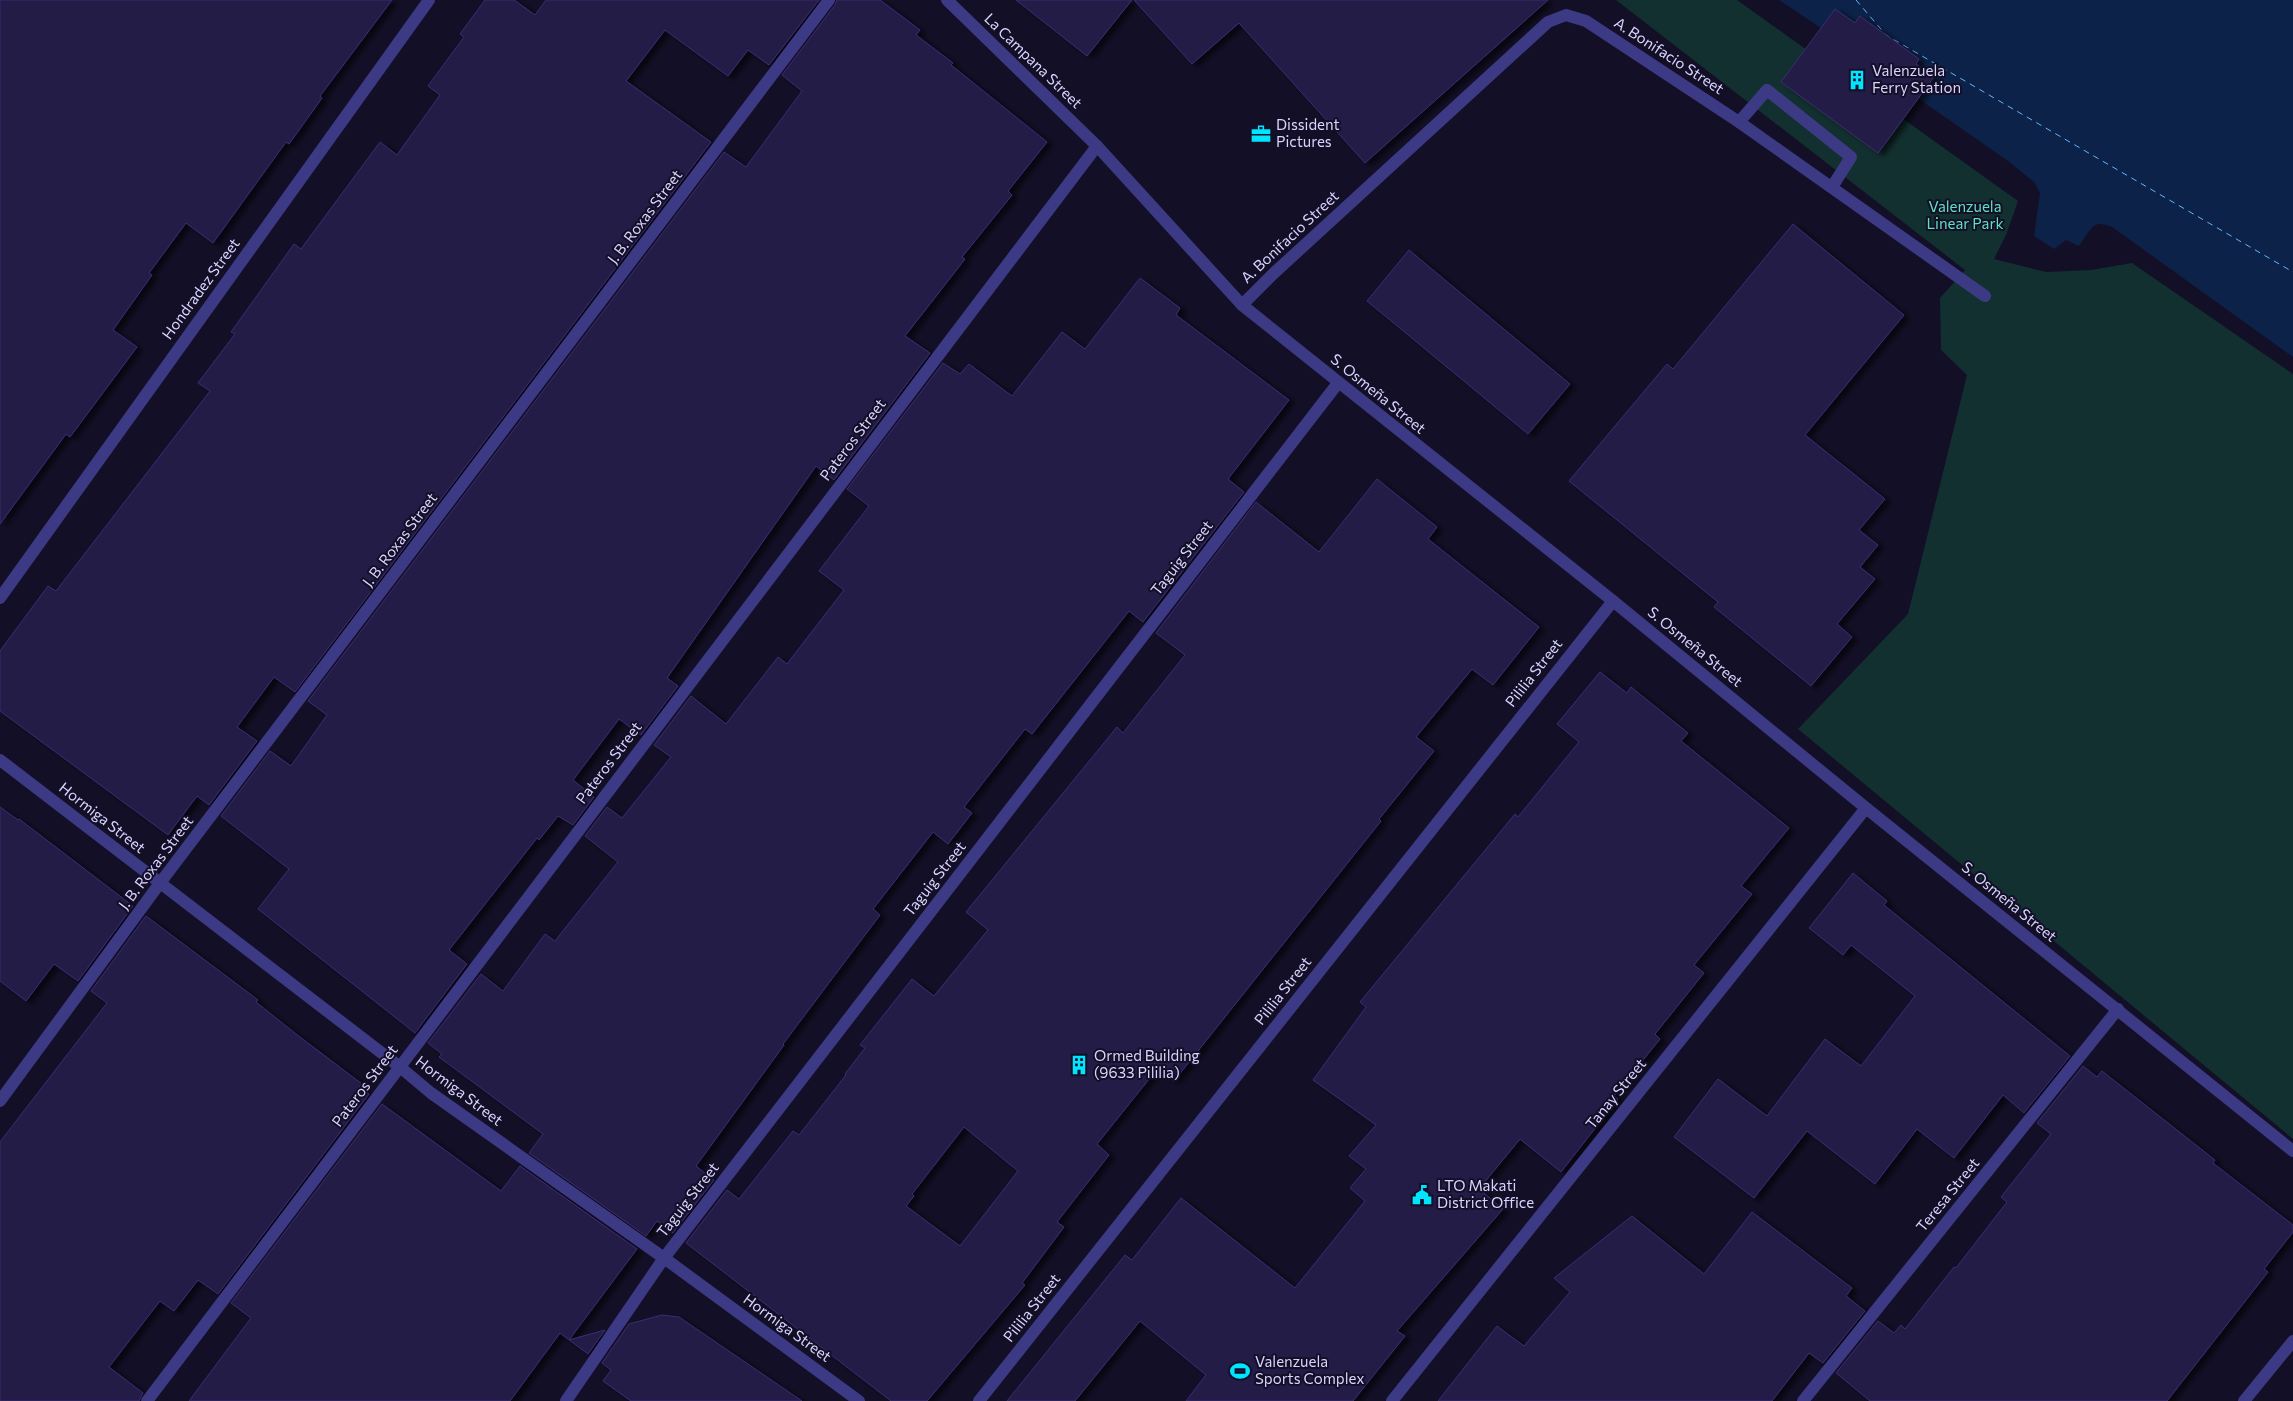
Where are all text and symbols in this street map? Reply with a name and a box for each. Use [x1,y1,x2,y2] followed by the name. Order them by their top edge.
[981,9,1086,112] street label: La Campana Street
[1611,13,1728,97] street label: A. Bonifacio Street
[1872,61,1961,96] place label: Valenzuela Ferry Station
[1846,69,1868,91] building icon: Valenzuela Ferry Station
[1276,115,1340,150] place label: Dissident Pictures
[1250,123,1272,145] office icon: Dissident Pictures
[603,166,685,267] street label: J. B. Roxas Street
[1237,186,1342,286] street label: A. Bonifacio Street
[1926,197,2004,232] park label: Valenzuela Linear Park
[158,234,243,342] street label: Hondradez Street
[1328,349,1430,437] street label: S. Osmeña Street
[816,395,889,484] street label: Pateros Street
[358,489,440,590] street label: J. B. Roxas Street
[1146,516,1216,598] street label: Taguig Street
[1645,602,1747,690] street label: S. Osmeña Street
[1501,635,1565,710] street label: Pililia Street
[572,718,645,807] street label: Pateros Street
[56,778,149,856] street label: Hormiga Street
[114,812,196,913] street label: J. B. Roxas Street
[899,837,969,919] street label: Taguig Street
[1959,857,2061,945] street label: S. Osmeña Street
[1250,953,1314,1028] street label: Pililia Street
[328,1041,401,1130] street label: Pateros Street
[1094,1046,1200,1081] place label: Ormed Building (9633 Pililia)
[413,1052,507,1129] street label: Hormiga Street
[1068,1054,1090,1076] building icon: Ormed Building (9633 Pililia)
[1581,1054,1649,1132] street label: Tanay Street
[1912,1154,1983,1235] street label: Teresa Street
[652,1158,722,1240] street label: Taguig Street
[1437,1176,1534,1211] place label: LTO Makati District Office
[1411,1184,1433,1206] public building icon: LTO Makati District Office
[999,1270,1063,1345] street label: Pililia Street
[740,1289,835,1365] street label: Hormiga Street
[1255,1352,1364,1387] place label: Valenzuela Sports Complex
[1229,1360,1251,1382] sports icon: Valenzuela Sports Complex

